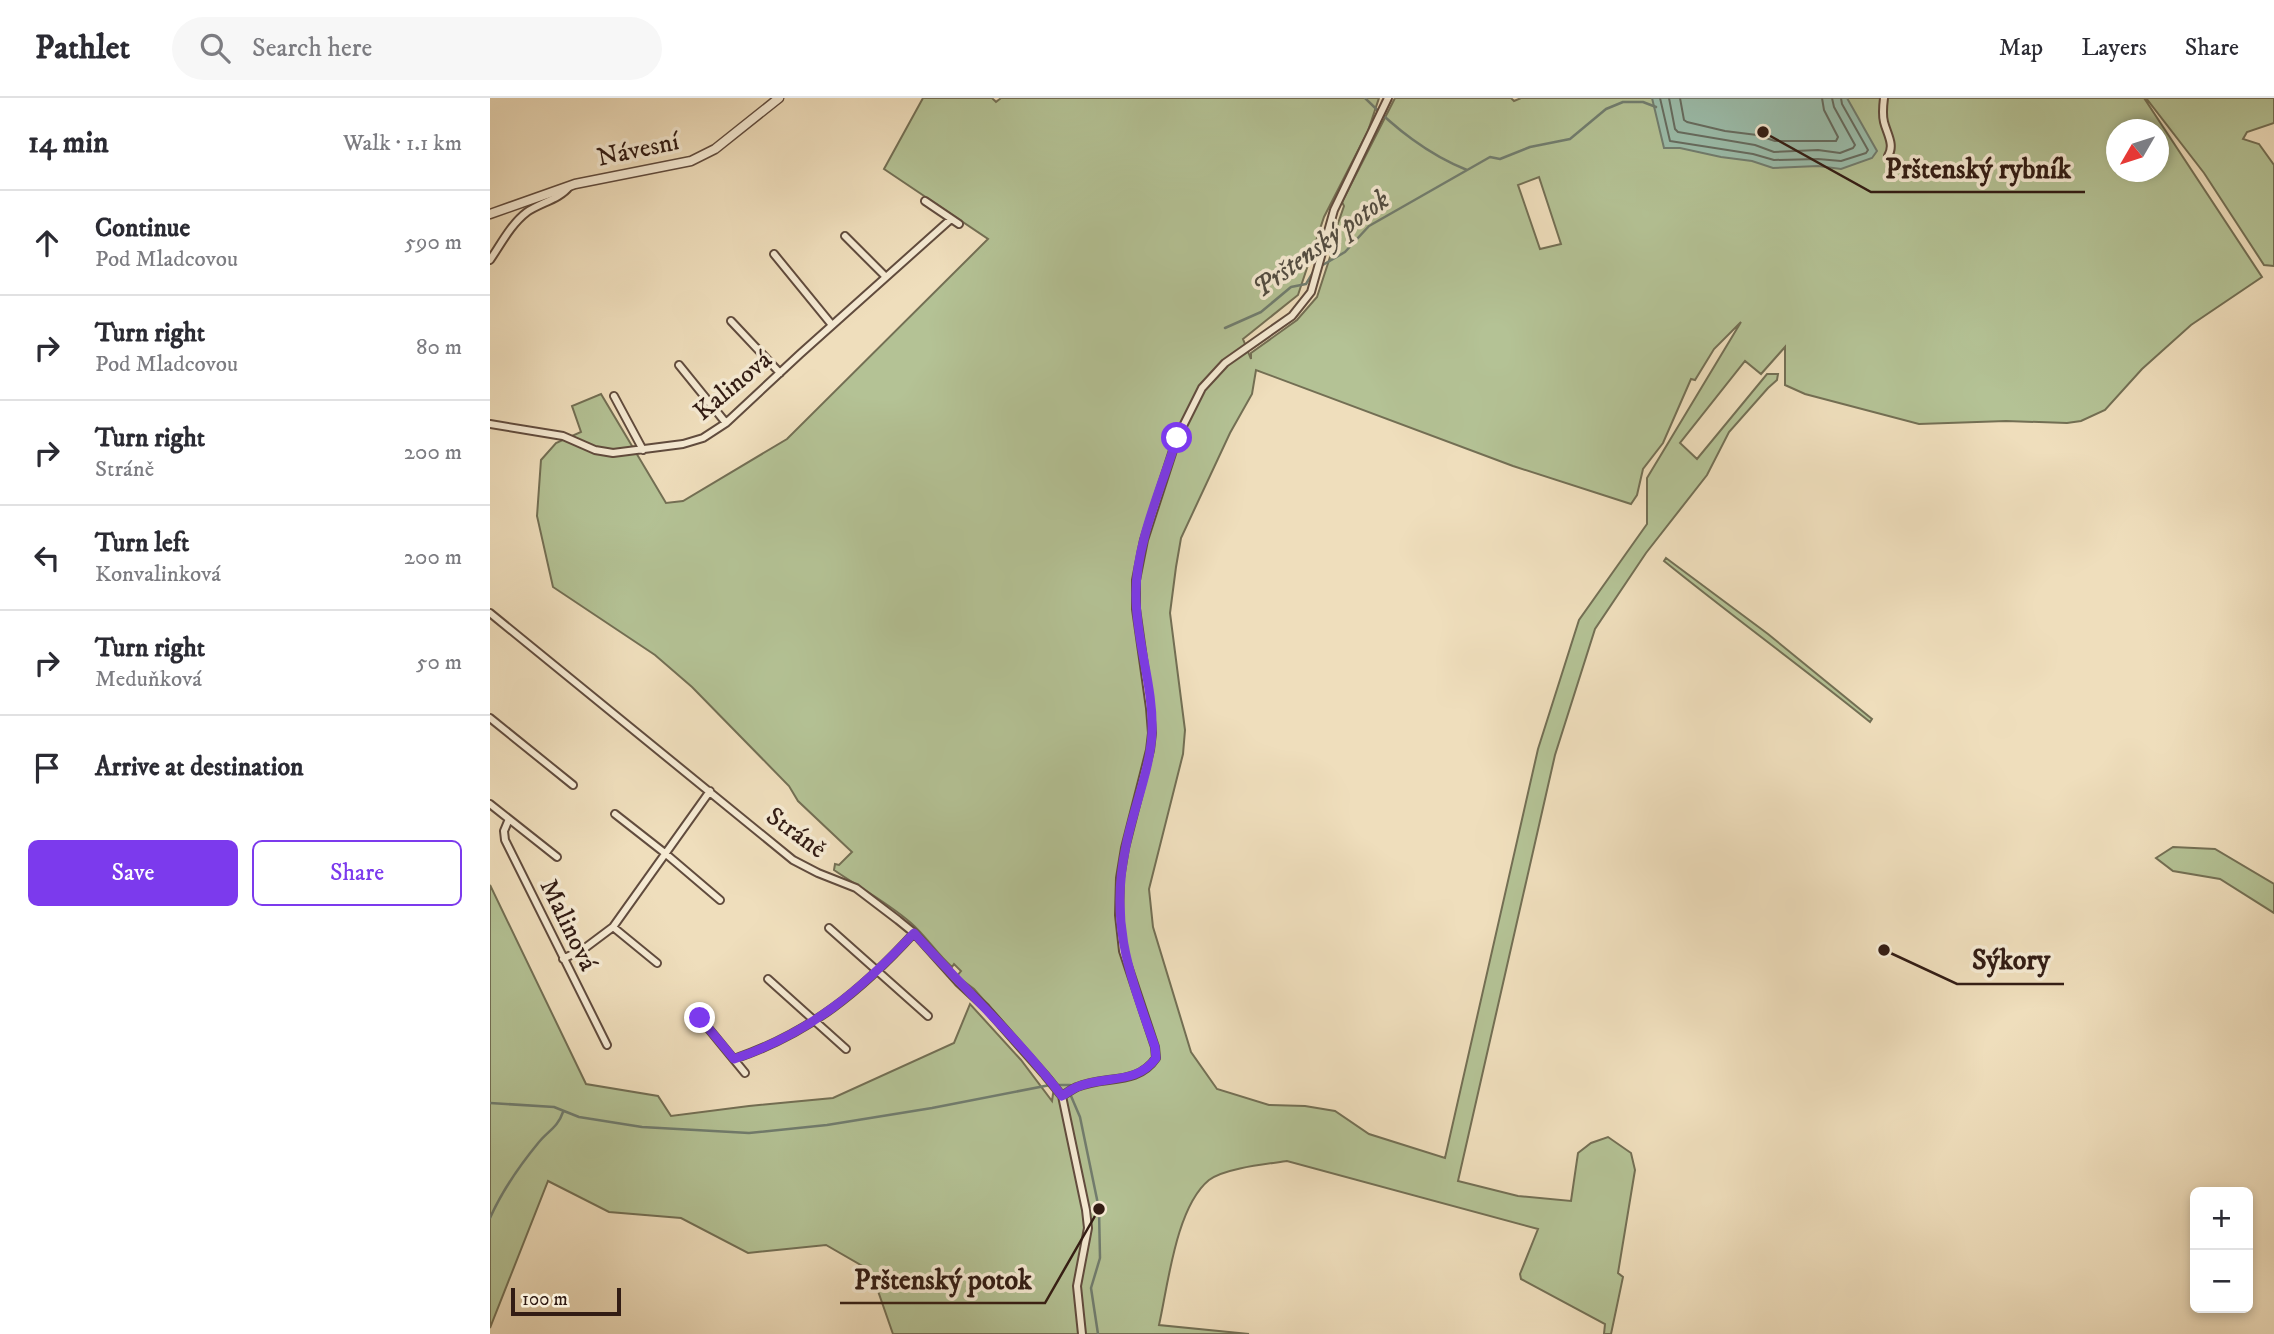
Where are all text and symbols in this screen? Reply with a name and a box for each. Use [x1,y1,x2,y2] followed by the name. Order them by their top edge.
[172,17,662,80] search box
[35,28,130,69] text: Pathlet
[196,29,234,67] icon: search
[252,32,372,65] text: Search here
[1999,33,2043,63] text: Map
[2081,33,2147,63] text: Layers
[2185,33,2239,63] text: Share
[2106,119,2169,182] north arrow
[28,125,109,162] text: 14 min
[594,125,683,175] street label: Návesní
[343,129,462,158] text: Walk · 1.1 km
[1871,143,2085,192] callout: Prštenský rybník
[1885,152,2072,187] text: Prštenský rybník
[1245,182,1397,306] water label: Prštenský potok
[95,212,190,245] text: Continue
[28,224,66,262] icon: ahead
[405,228,462,257] text: 590 m
[95,245,238,274] text: Pod Mladcovou
[95,317,205,350] text: Turn right
[28,329,66,367] icon: right
[416,333,462,362] text: 80 m
[687,344,779,428] street label: Kalinová
[95,350,238,379] text: Pod Mladcovou
[95,422,205,455] text: Turn right
[1161,422,1192,453] route start
[28,434,66,472] icon: right
[404,438,462,467] text: 200 m
[95,455,154,484] text: Stráně
[95,527,189,560] text: Turn left
[28,539,66,577] icon: left
[404,543,462,572] text: 200 m
[95,560,221,589] text: Konvalinková
[95,632,205,665] text: Turn right
[28,644,66,682] icon: right
[416,648,462,677] text: 50 m
[95,665,202,694] text: Meduňková
[28,749,66,787] icon: arrive
[95,751,304,784] text: Arrive at destination
[759,800,833,866] street label: Stráně
[28,840,238,906] button: Save
[252,840,462,906] button: Share
[532,874,604,976] street label: Malinová
[1957,935,2064,984] callout: Sýkory
[1972,943,2051,978] text: Sýkory
[684,1002,715,1033] route end
[2190,1187,2253,1313] map controls
[2190,1187,2253,1250] button: +
[2190,1250,2253,1313] button: −
[840,1254,1045,1303] callout: Prštenský potok
[854,1263,1033,1298] text: Prštenský potok
[511,1285,621,1317] scale bar
[522,1288,568,1311] text: 100 m

